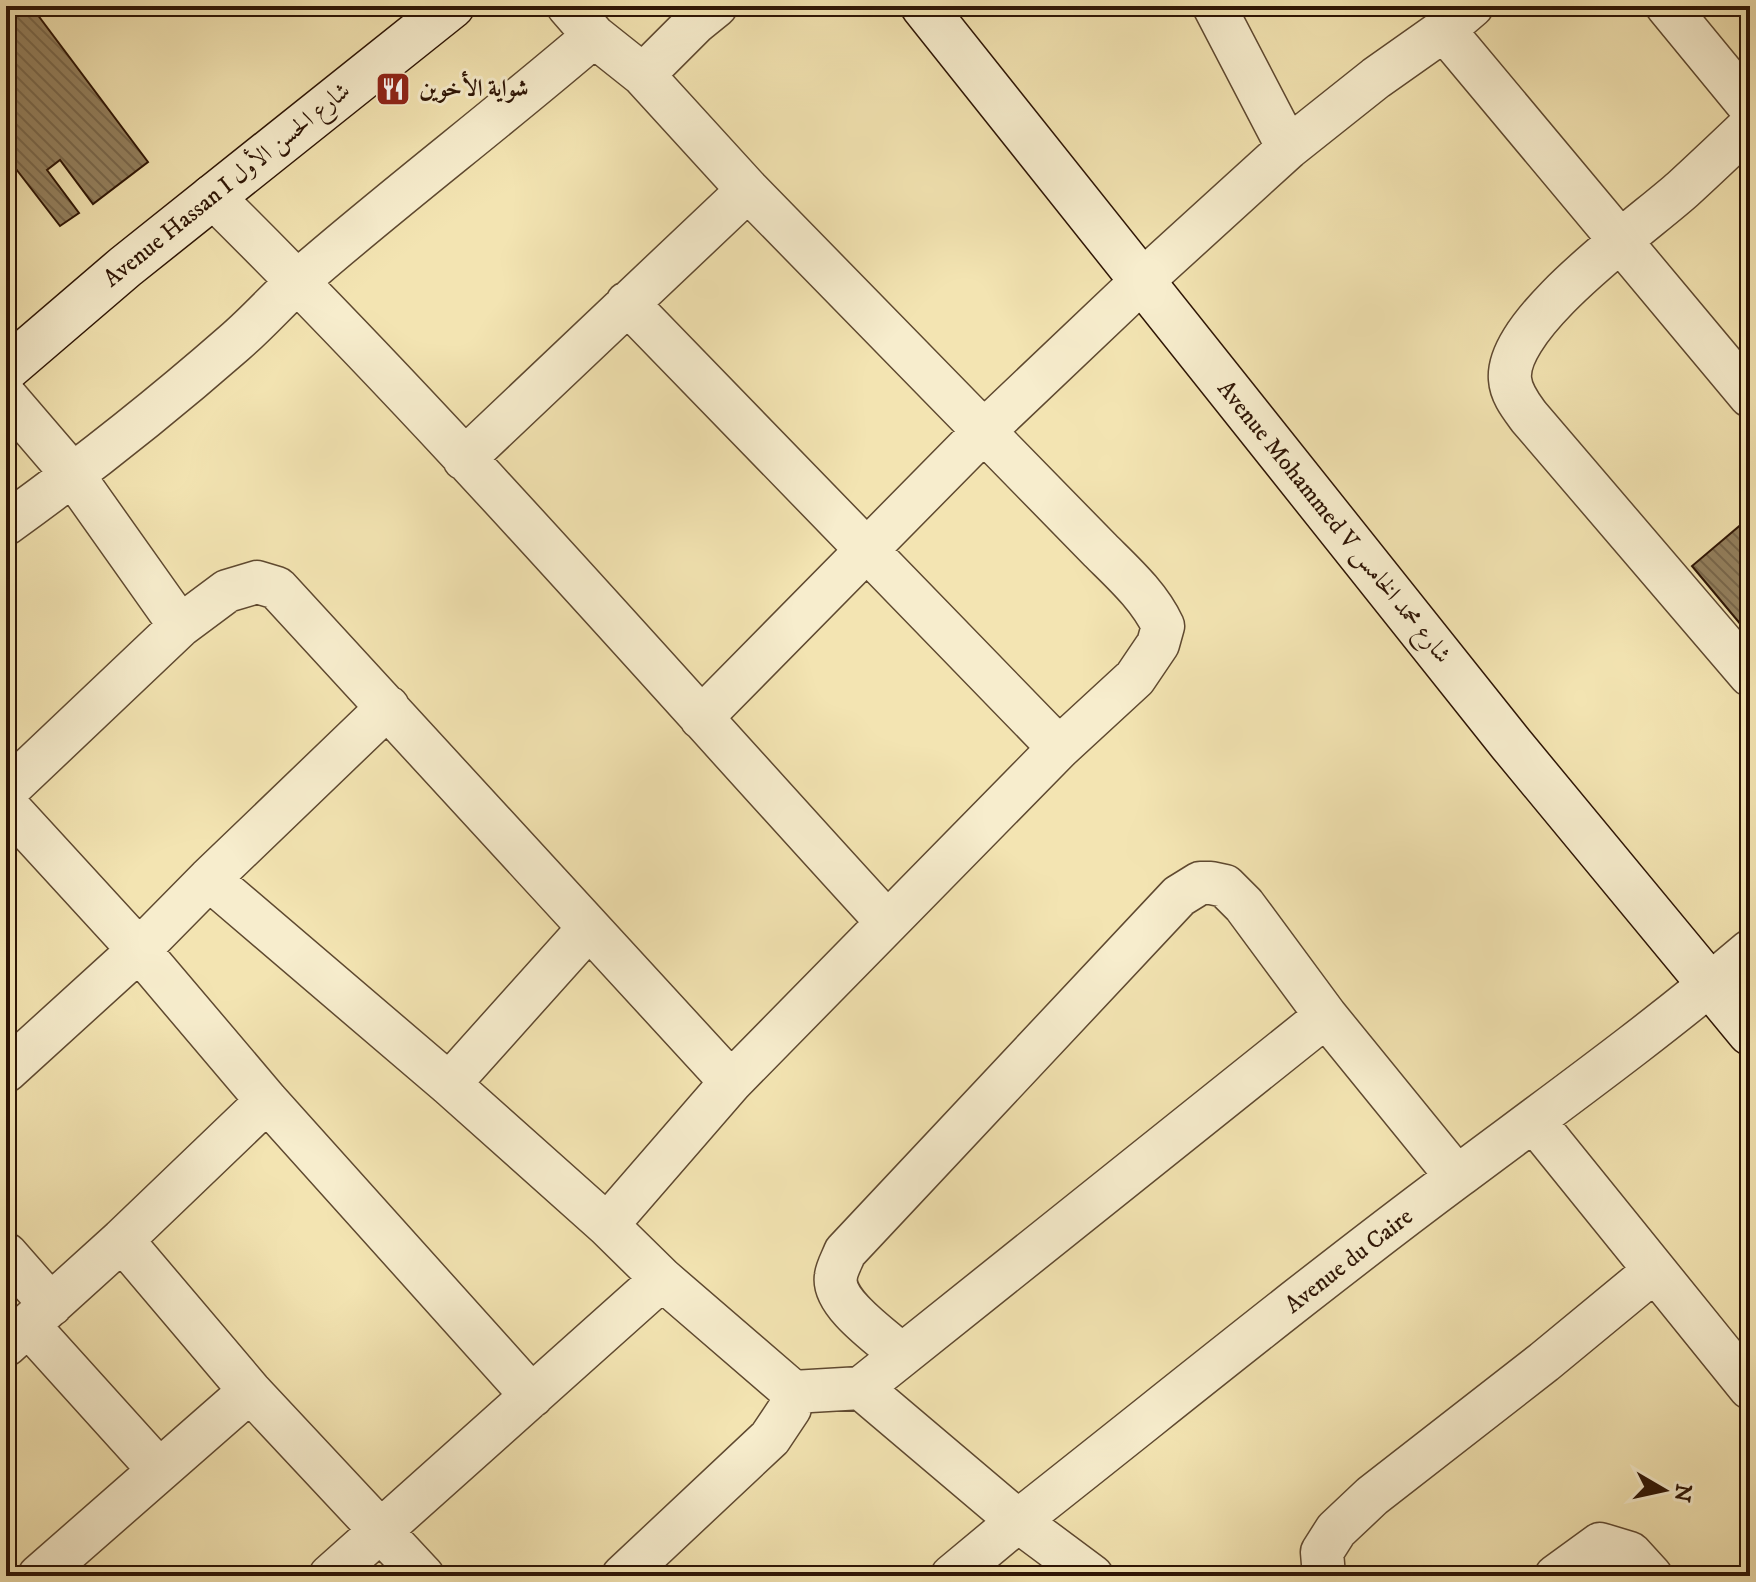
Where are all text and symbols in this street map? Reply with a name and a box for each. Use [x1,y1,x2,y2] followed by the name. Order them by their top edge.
[374,70,412,108] restaurant icon: شواية الأخوين
[419,70,529,104] place label: شواية الأخوين
[96,75,359,297] street label: Avenue Hassan I شارع الحسن الأول
[1207,374,1458,672] street label: Avenue Mohammed V شارع محمد الخامس
[1279,1202,1419,1320] street label: Avenue du Caire
[1624,1450,1704,1530] north arrow
[1668,1482,1697,1504] text: N

